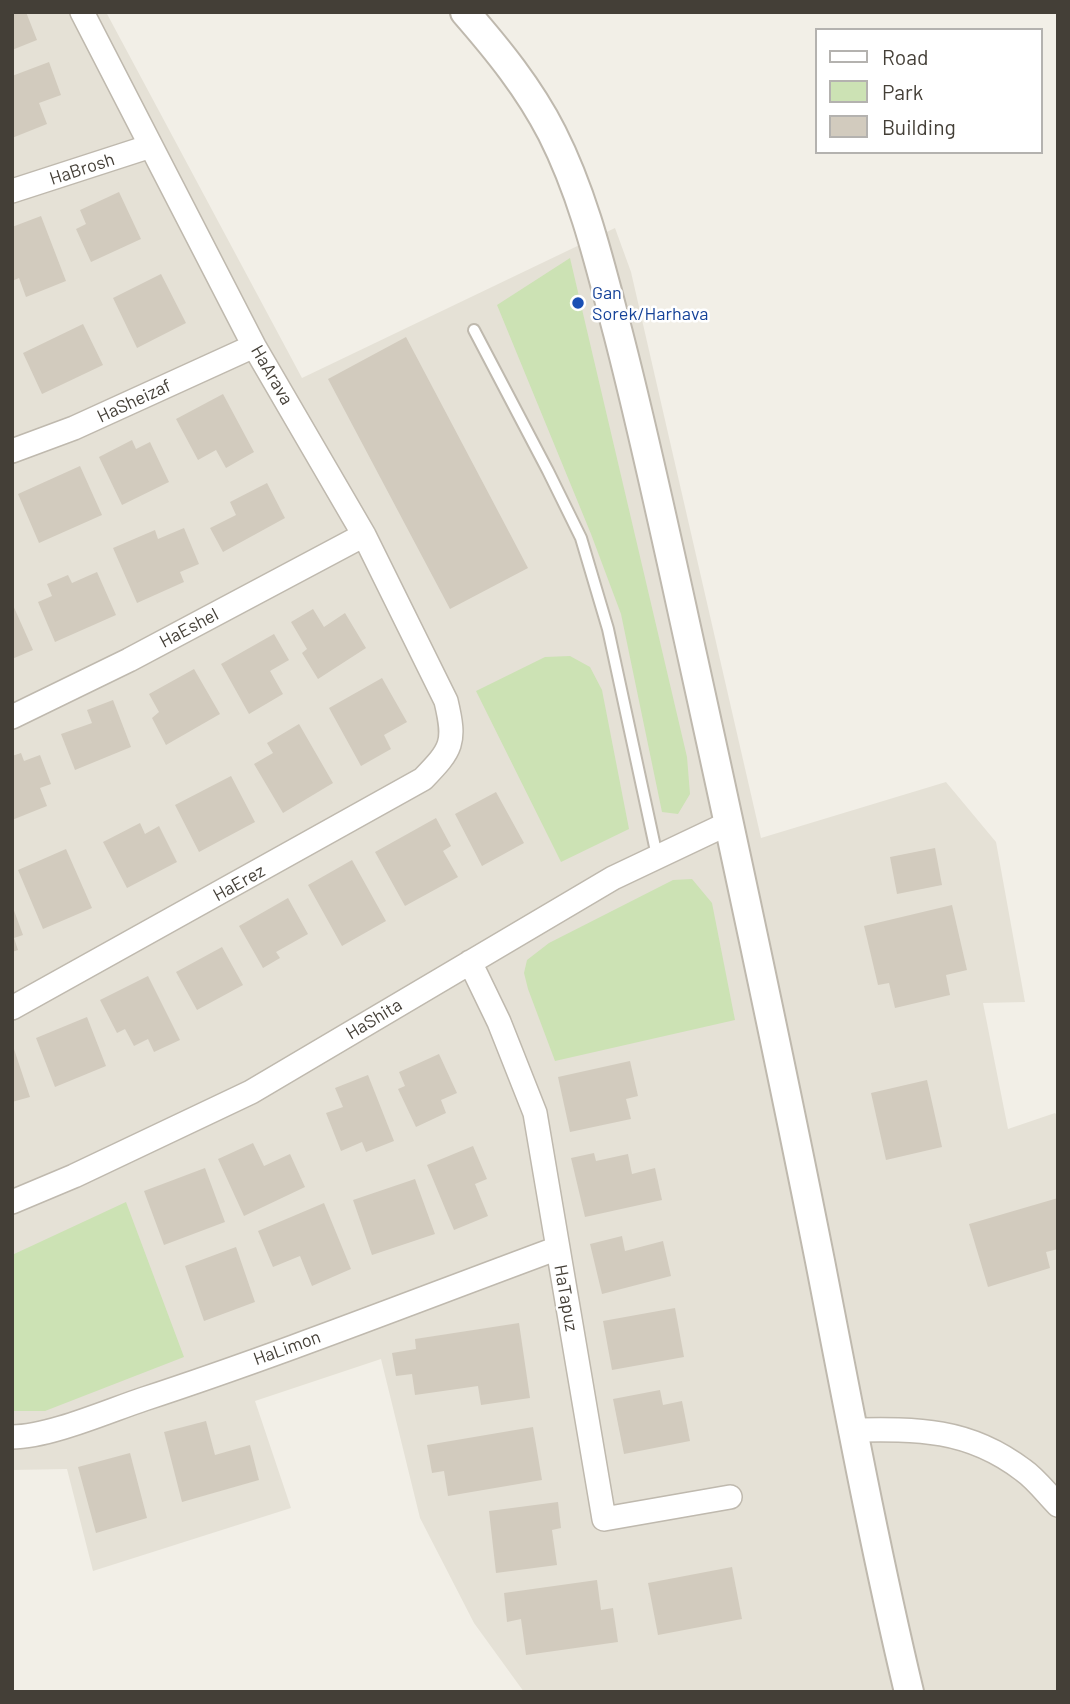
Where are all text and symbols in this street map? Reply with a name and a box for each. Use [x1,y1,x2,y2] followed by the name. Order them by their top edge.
[814,28,1042,154] legend
[882,44,928,69] text: Road
[882,79,923,104] text: Park
[882,114,956,139] text: Building
[47,148,117,190] street label: HaBrosh
[592,282,708,324] place label: Gan Sorek/Harhava
[570,295,586,311] marker: Gan Sorek/Harhava
[246,341,298,409] street label: HaArava
[94,375,174,427] street label: HaSheizaf
[156,603,222,653] street label: HaEshel
[209,860,269,906] street label: HaErez
[342,994,406,1044] street label: HaShita
[550,1263,582,1333] street label: HaTapuz
[250,1326,324,1370] street label: HaLimon

